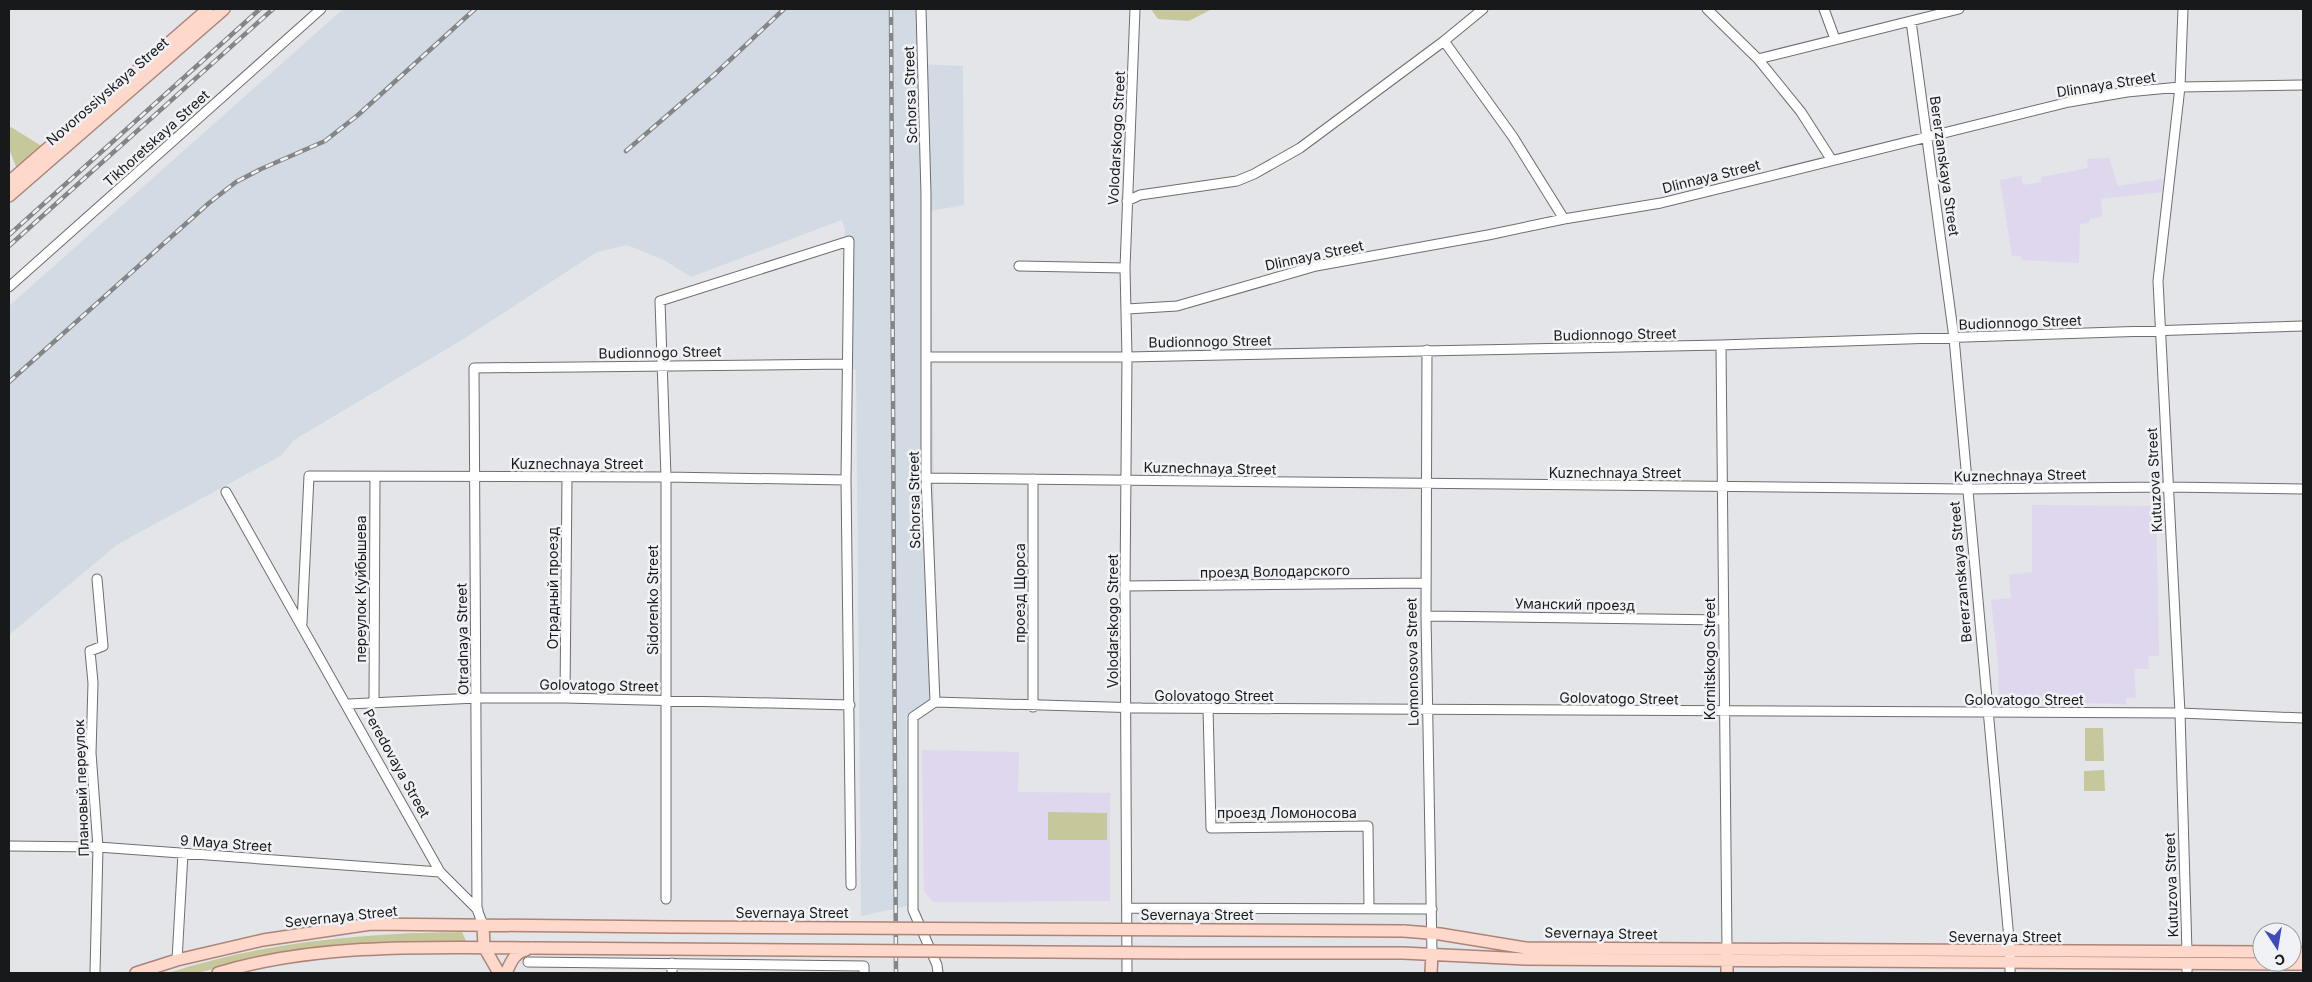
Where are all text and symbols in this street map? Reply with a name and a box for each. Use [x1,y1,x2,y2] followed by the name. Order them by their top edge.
[43,33,172,149] street label: Novorossiyskaya Street
[900,46,920,144] street label: Schorsa Street
[2055,68,2157,100] street label: Dlinnaya Street
[1104,70,1128,206] street label: Volodarskogo Street
[100,86,213,190] street label: Tikhoretskaya Street
[1927,95,1963,238] street label: Bererzanskaya Street
[1660,156,1762,196] street label: Dlinnaya Street
[1263,236,1365,274] street label: Dlinnaya Street
[1958,311,2082,333] street label: Budionnogo Street
[1553,324,1677,344] street label: Budionnogo Street
[1148,331,1272,351] street label: Budionnogo Street
[598,342,722,362] street label: Budionnogo Street
[2143,427,2165,533] street label: Kutuzova Street
[905,451,923,549] street label: Schorsa Street
[511,455,644,472] street label: Kuznechnaya Street
[1144,458,1277,478] street label: Kuznechnaya Street
[1549,464,1682,481] street label: Kuznechnaya Street
[1954,465,2087,485] street label: Kuznechnaya Street
[1945,500,1975,643] street label: Bererzanskaya Street
[352,515,369,663] street label: переулок Куйбышева
[544,526,561,649] street label: Отрадный проезд
[1011,543,1028,643] street label: проезд Щорса
[644,545,661,655] street label: Sidorenko Street
[1104,553,1121,688] street label: Volodarskogo Street
[1200,561,1350,581] street label: проезд Володарского
[453,582,471,695] street label: Otradnaya Street
[1515,594,1636,614] street label: Уманский проезд
[1402,597,1422,726] street label: Lomonosova Street
[1701,597,1718,720] street label: Kornitskogo Street
[539,675,659,695] street label: Golovatogo Street
[1154,687,1274,704] street label: Golovatogo Street
[1559,688,1679,708] street label: Golovatogo Street
[1964,691,2084,708] street label: Golovatogo Street
[360,706,434,821] street label: Peredovaya Street
[70,719,92,857] street label: Плановый переулок
[1217,804,1357,821] street label: проезд Ломоносова
[180,831,273,855] street label: 9 Maya Street
[2161,832,2181,938] street label: Kutuzova Street
[284,902,399,930] street label: Severnaya Street
[735,904,849,921] street label: Severnaya Street
[1140,906,1254,923] street label: Severnaya Street
[2252,922,2302,972] north arrow
[1544,924,1658,942] street label: Severnaya Street
[1948,928,2062,945] street label: Severnaya Street
[2273,951,2287,970] text: С

